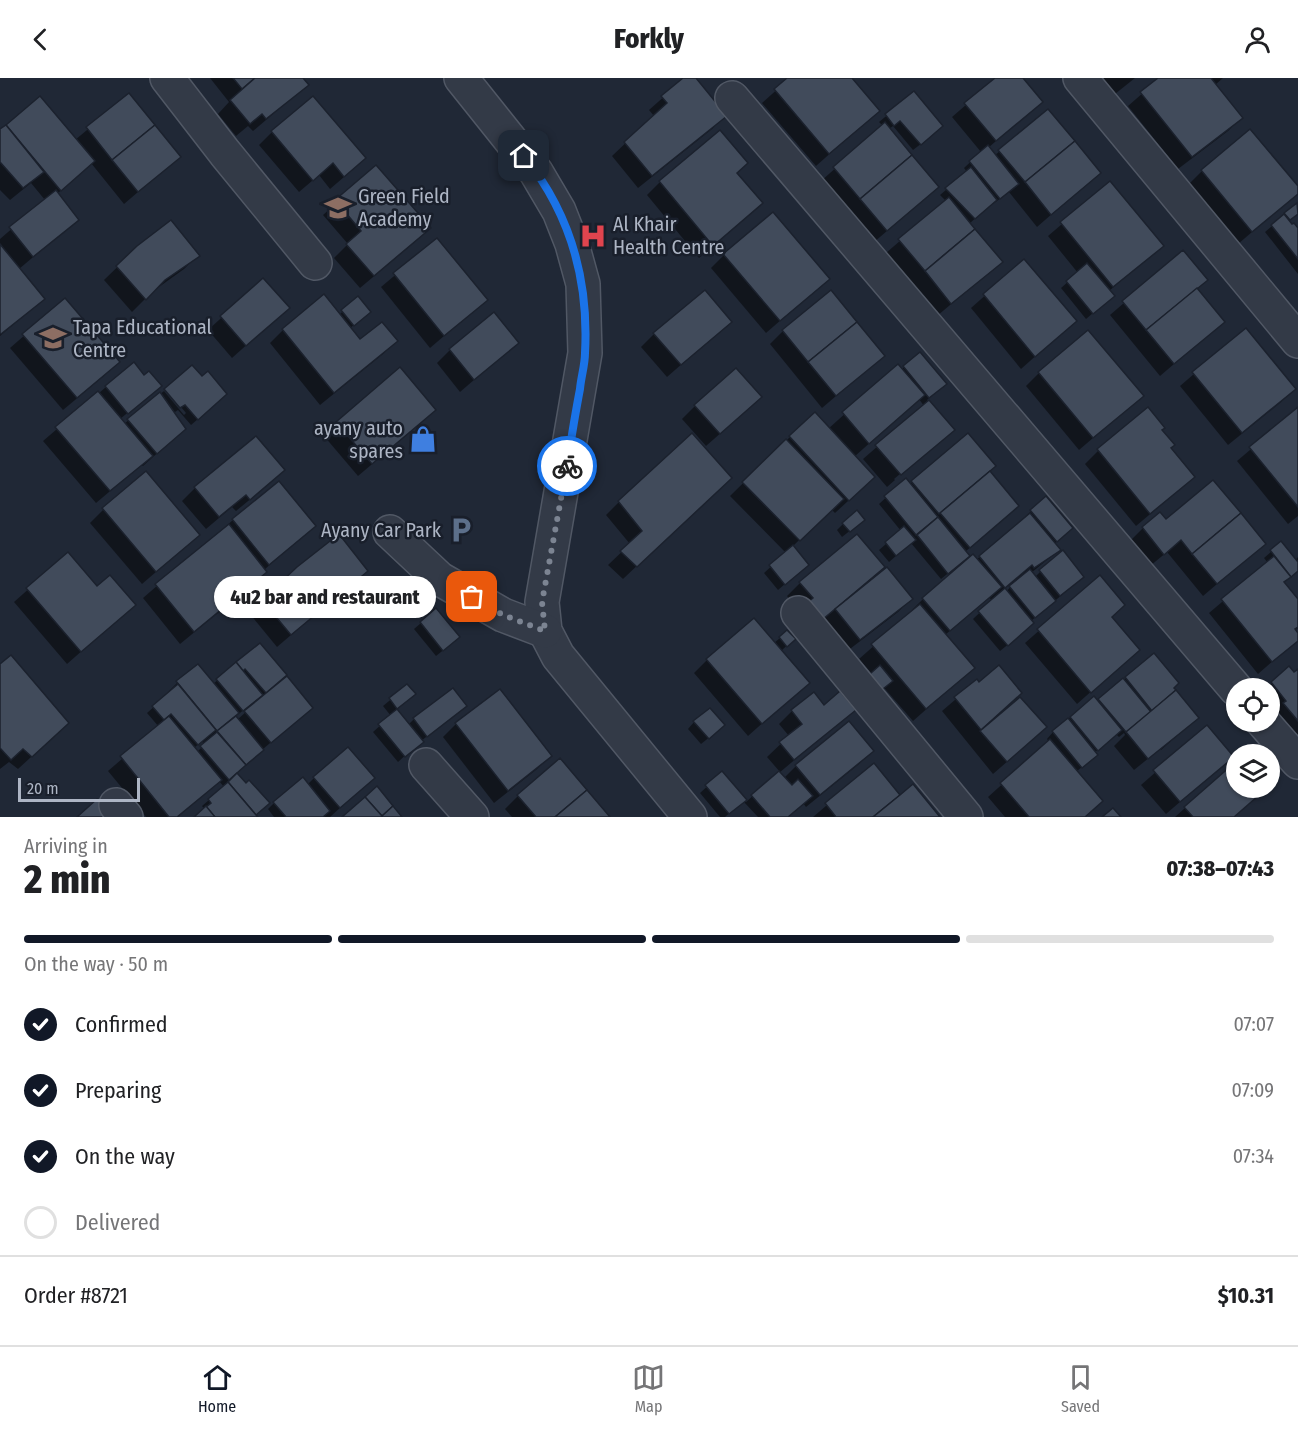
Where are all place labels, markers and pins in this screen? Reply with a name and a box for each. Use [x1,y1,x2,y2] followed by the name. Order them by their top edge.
[498,130,549,181] pin
[358,184,450,231] place label: Green Field Academy
[323,193,353,223] school or university icon: Green Field Academy
[613,212,725,259] place label: Al Khair Health Centre
[578,221,608,251] hospital icon: Al Khair Health Centre
[73,315,212,362] place label: Tapa Educational Centre
[38,323,68,353] school or university icon: Tapa Educational Centre
[314,416,403,463] place label: ayany auto spares
[408,424,438,454] shop icon: ayany auto spares
[446,515,476,545] parking icon: Ayany Car Park
[321,518,442,542] place label: Ayany Car Park
[446,571,497,622] pin
[214,576,436,618] callout: 4u2 bar and restaurant

